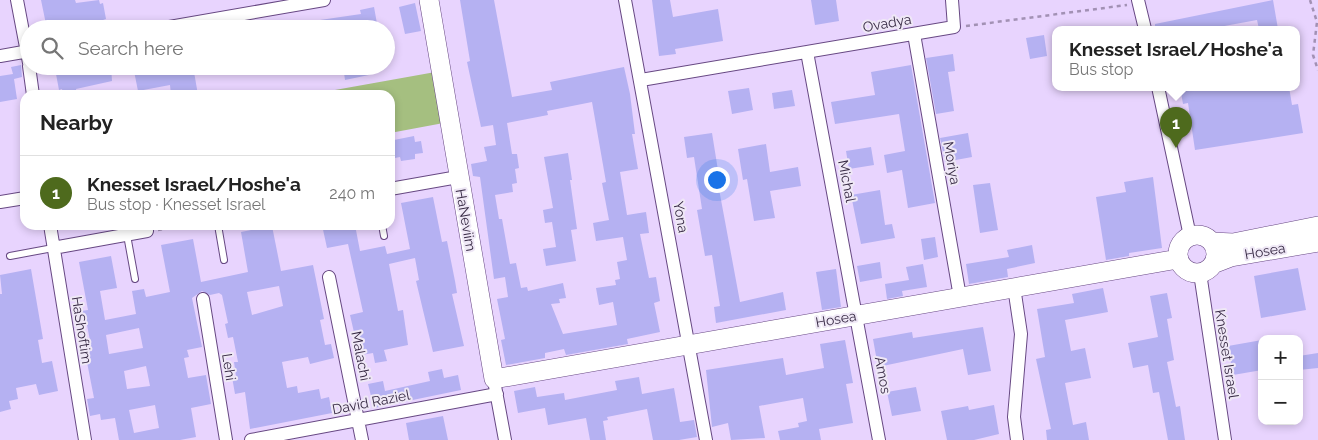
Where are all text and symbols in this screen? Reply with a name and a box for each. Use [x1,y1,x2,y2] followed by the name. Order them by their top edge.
[861,11,913,35] street label: Ovadya
[20,20,395,75] search box
[1052,26,1300,91] popup
[38,34,66,62] icon: search
[78,37,184,59] text: Search here
[1069,38,1283,60] text: Knesset Israel/Hoshe'a
[1069,60,1133,79] text: Bus stop
[1160,107,1192,148] pin: 1
[40,110,113,135] text: Nearby
[940,140,964,186] street label: Moriya
[835,159,859,204] street label: Michal
[704,167,730,193] your location
[87,173,301,195] text: Knesset Israel/Hoshe'a
[52,184,60,203] text: 1
[329,184,375,203] text: 240 m
[453,188,479,252] street label: HaNeviim
[87,195,265,214] text: Bus stop · Knesset Israel
[670,200,692,234] street label: Yona
[1243,240,1287,262] street label: Hosea
[69,295,95,365] street label: HaShoftim
[814,308,858,330] street label: Hosea
[1212,308,1242,400] street label: Knesset Israel
[348,330,374,382] street label: Malachi
[1258,335,1303,425] map controls
[1258,335,1303,380] button: +
[219,352,239,382] street label: Lehi
[872,355,894,395] street label: Amos
[1258,380,1303,425] button: −
[331,387,411,417] street label: David Raziel

